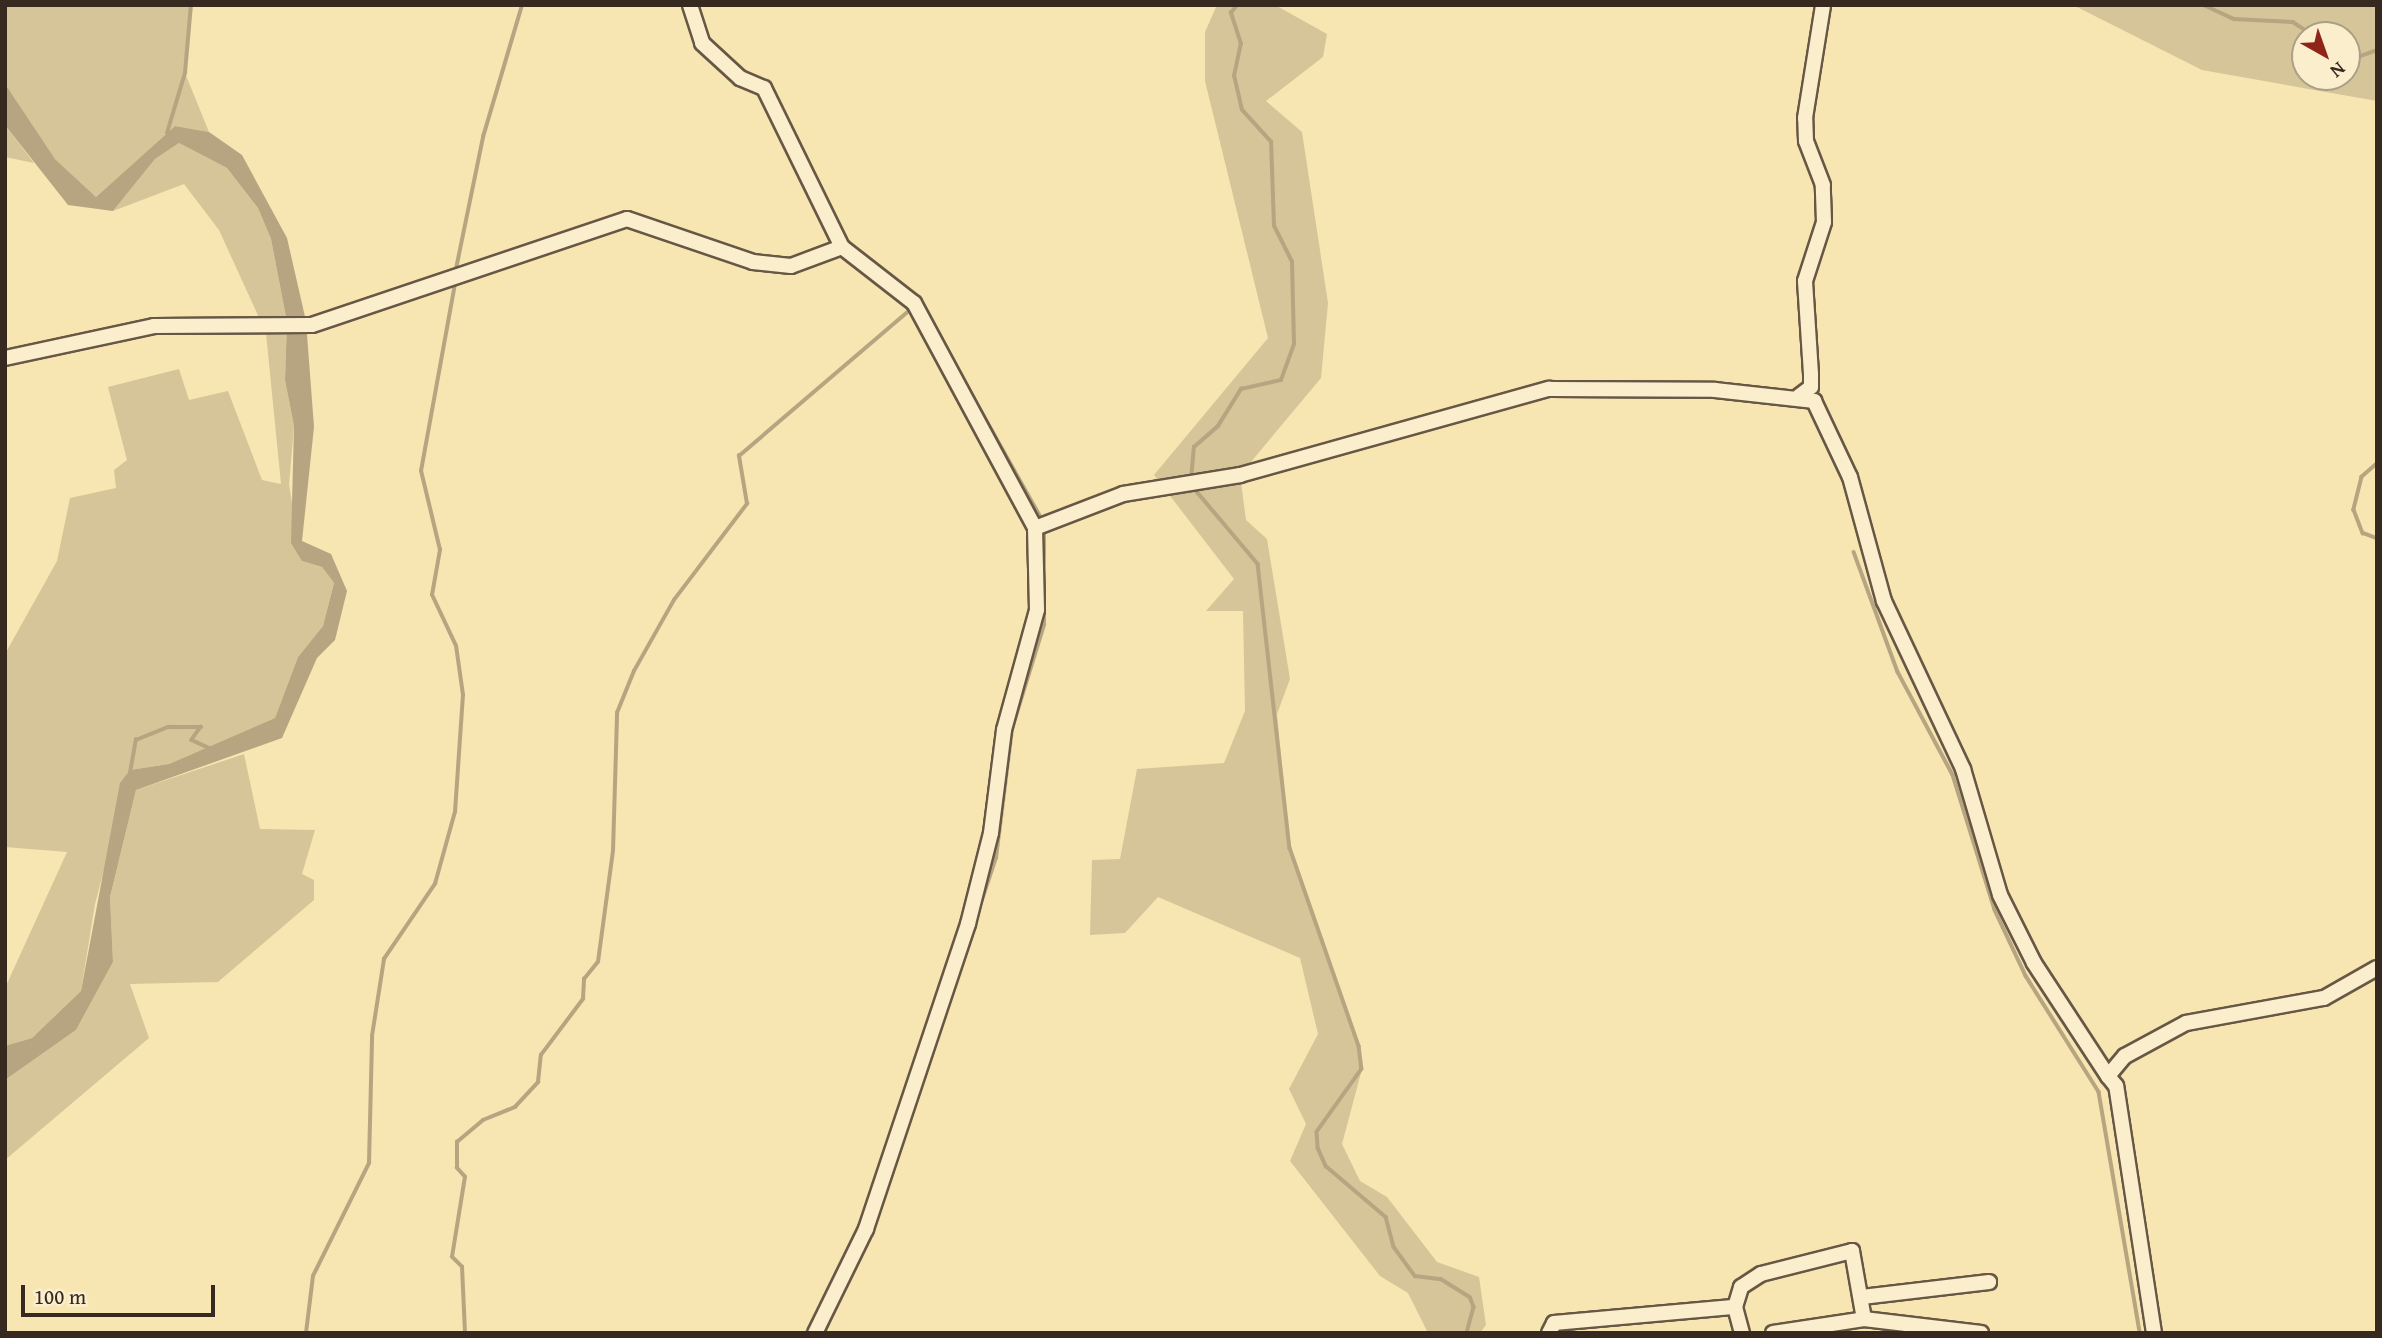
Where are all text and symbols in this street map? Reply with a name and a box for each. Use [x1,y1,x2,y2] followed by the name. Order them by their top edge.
[2291,21,2361,91] north arrow
[2324,56,2352,85] text: N
[24,1272,219,1316] scale bar
[34,1281,86,1312] text: 100 m

